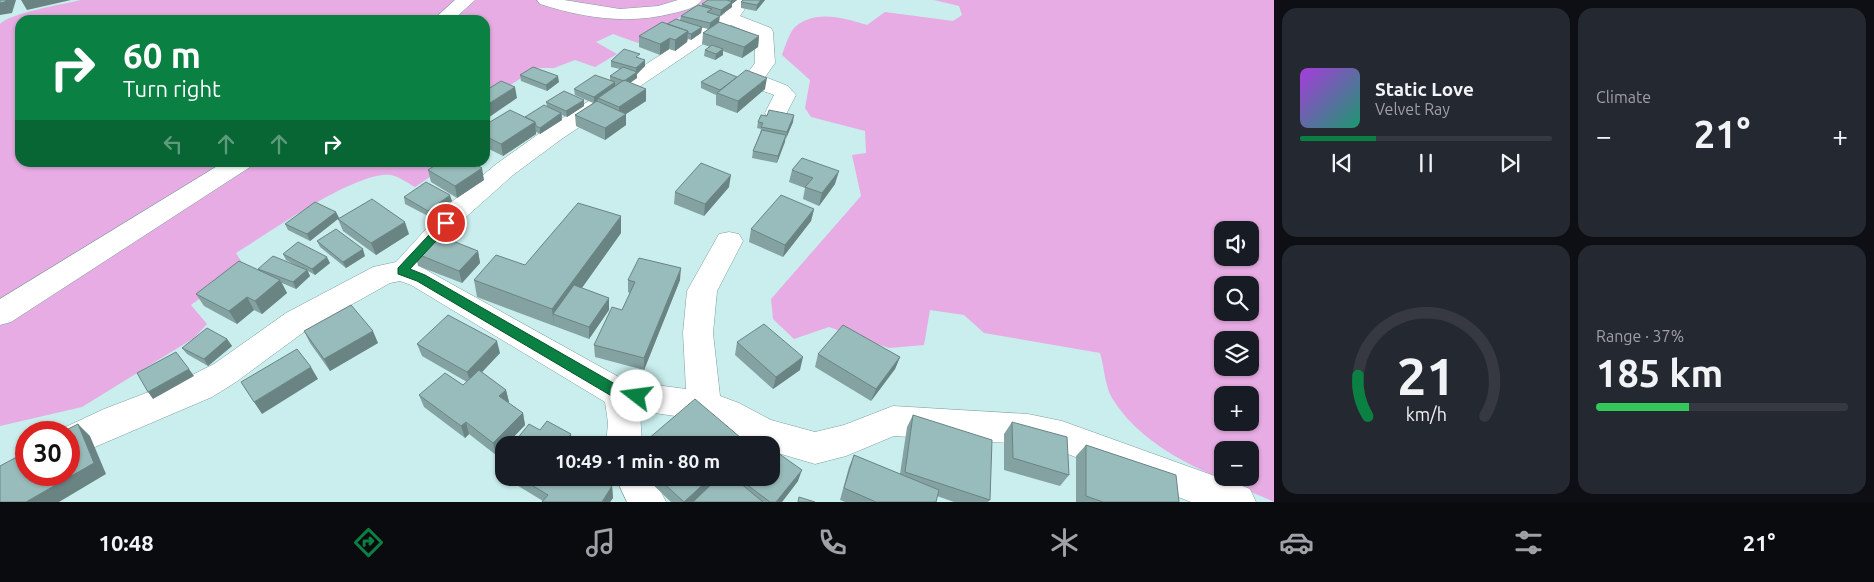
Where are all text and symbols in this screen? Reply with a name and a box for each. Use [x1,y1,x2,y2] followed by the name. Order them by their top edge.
[40,35,105,100] icon: right
[123,35,201,75] text: 60 m
[123,76,221,101] text: Turn right
[1375,78,1474,100] text: Static Love
[1596,88,1651,106] text: Climate
[1375,100,1450,118] text: Velvet Ray
[1694,113,1750,155] text: 21°
[1596,120,1612,151] text: −
[1832,120,1848,151] text: +
[159,130,187,158] icon: left
[212,130,240,158] icon: ahead
[265,130,293,158] icon: ahead
[318,130,346,158] icon: right
[1328,149,1356,177] icon: previous
[1412,149,1440,177] icon: pause
[1496,149,1524,177] icon: next
[425,202,467,244] pin
[432,209,460,237] icon: arrive
[1214,221,1259,486] map controls
[1214,221,1259,266] button: sound
[1214,276,1259,321] button: search
[1596,327,1684,345] text: Range · 37%
[1214,331,1259,376] button: layers
[1397,347,1455,405] text: 21
[1596,352,1723,394] text: 185 km
[610,369,662,421] position arrow
[1214,386,1259,431] button: +
[1405,404,1447,424] text: km/h
[15,421,80,486] speed limit sign: 30
[1214,441,1259,486] button: −
[555,450,720,472] text: 10:49 · 1 min · 80 m
[351,525,386,560] icon: directions
[583,525,618,560] icon: music
[815,525,850,560] icon: phone
[1047,525,1082,560] icon: climate
[1279,525,1314,560] icon: car
[1511,525,1546,560] icon: filters
[99,530,154,555] text: 10:48
[1743,530,1775,555] text: 21°

